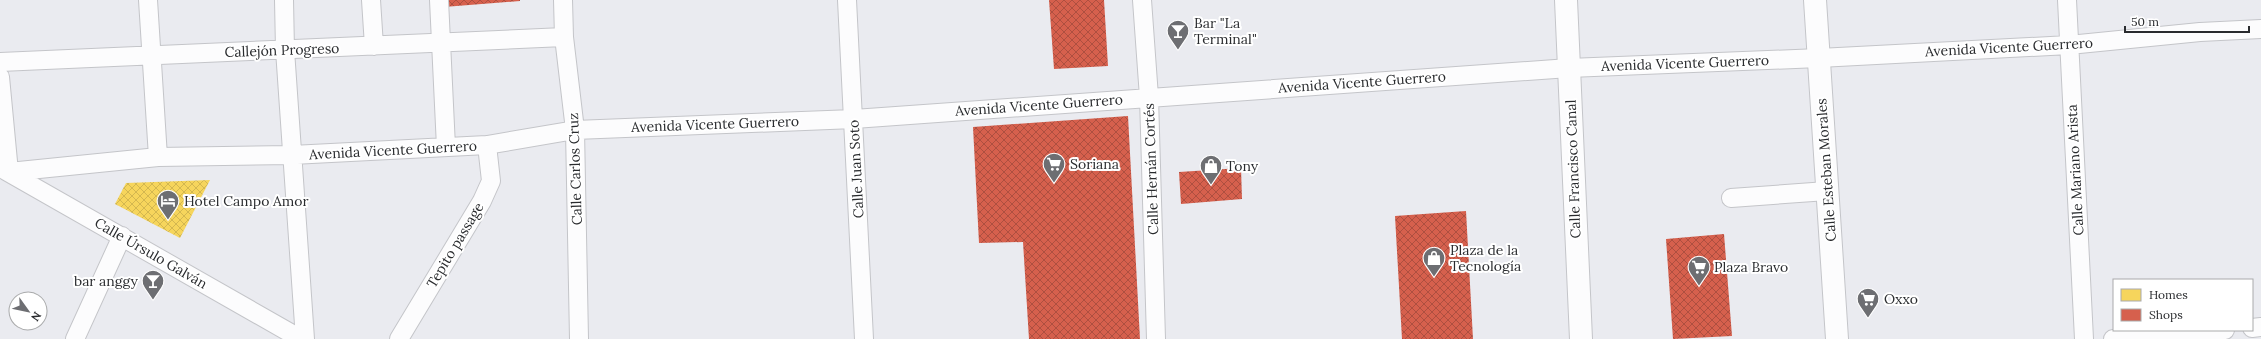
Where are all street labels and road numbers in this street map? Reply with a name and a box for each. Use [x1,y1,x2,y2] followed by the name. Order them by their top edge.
[1924,34,2093,60] street label: Avenida Vicente Guerrero
[224,39,340,61] street label: Callejón Progreso
[1600,51,1769,75] street label: Avenida Vicente Guerrero
[1277,67,1446,97] street label: Avenida Vicente Guerrero
[954,90,1123,120] street label: Avenida Vicente Guerrero
[1812,98,1840,242] street label: Calle Esteban Morales
[1562,99,1584,239] street label: Calle Francisco Canal
[1140,103,1162,235] street label: Calle Hernán Cortés
[2063,104,2087,236] street label: Calle Mariano Arista
[630,112,799,136] street label: Avenida Vicente Guerrero
[564,113,586,225] street label: Calle Carlos Cruz
[844,119,868,219] street label: Calle Juan Soto
[308,137,477,163] street label: Avenida Vicente Guerrero
[422,199,488,291] street label: Tepito passage
[91,213,211,293] street label: Calle Úrsulo Galván

